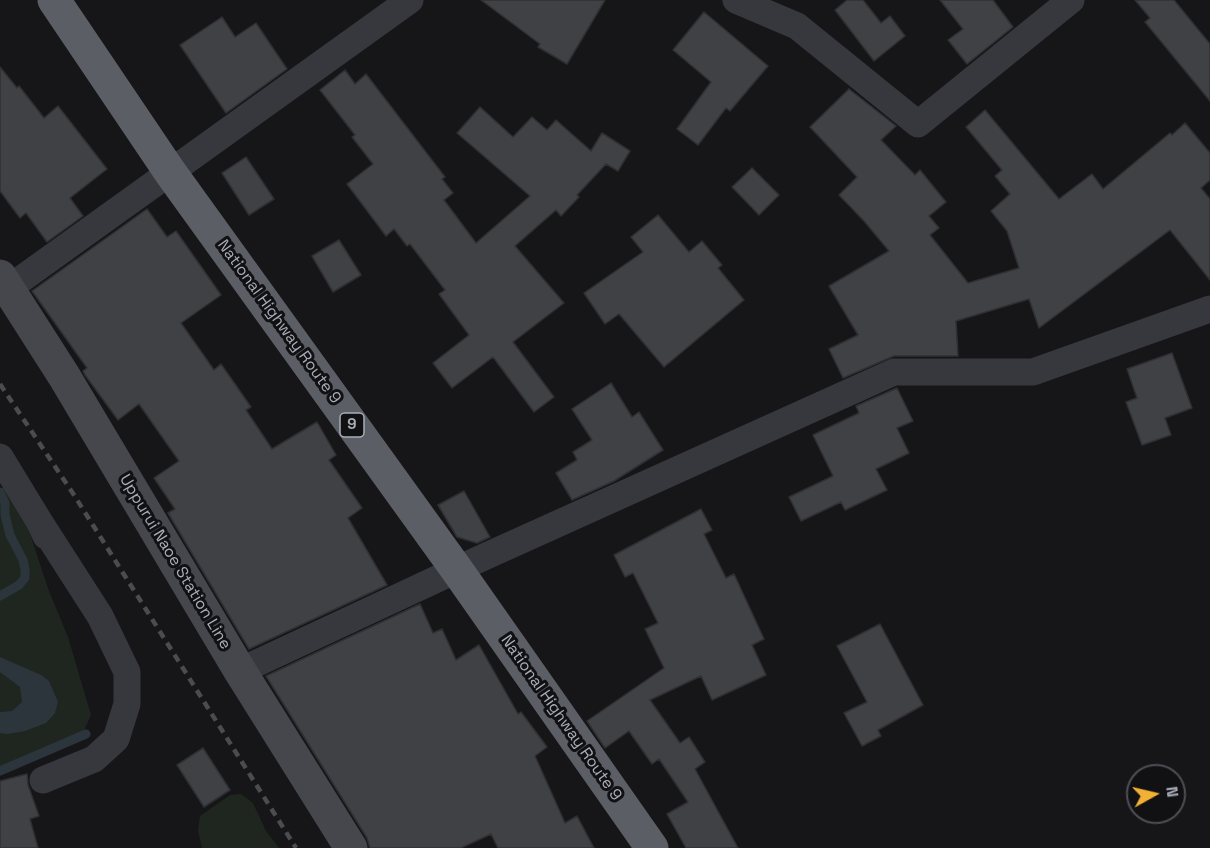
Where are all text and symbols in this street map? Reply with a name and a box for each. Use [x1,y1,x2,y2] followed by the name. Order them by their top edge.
[213,236,345,408] street label: National Highway Route 9
[340,413,364,437] road number: 9
[115,471,235,653] street label: Uppurui Naoe Station Line
[496,632,626,804] street label: National Highway Route 9
[1126,764,1186,824] north arrow
[1161,785,1183,798] text: N

